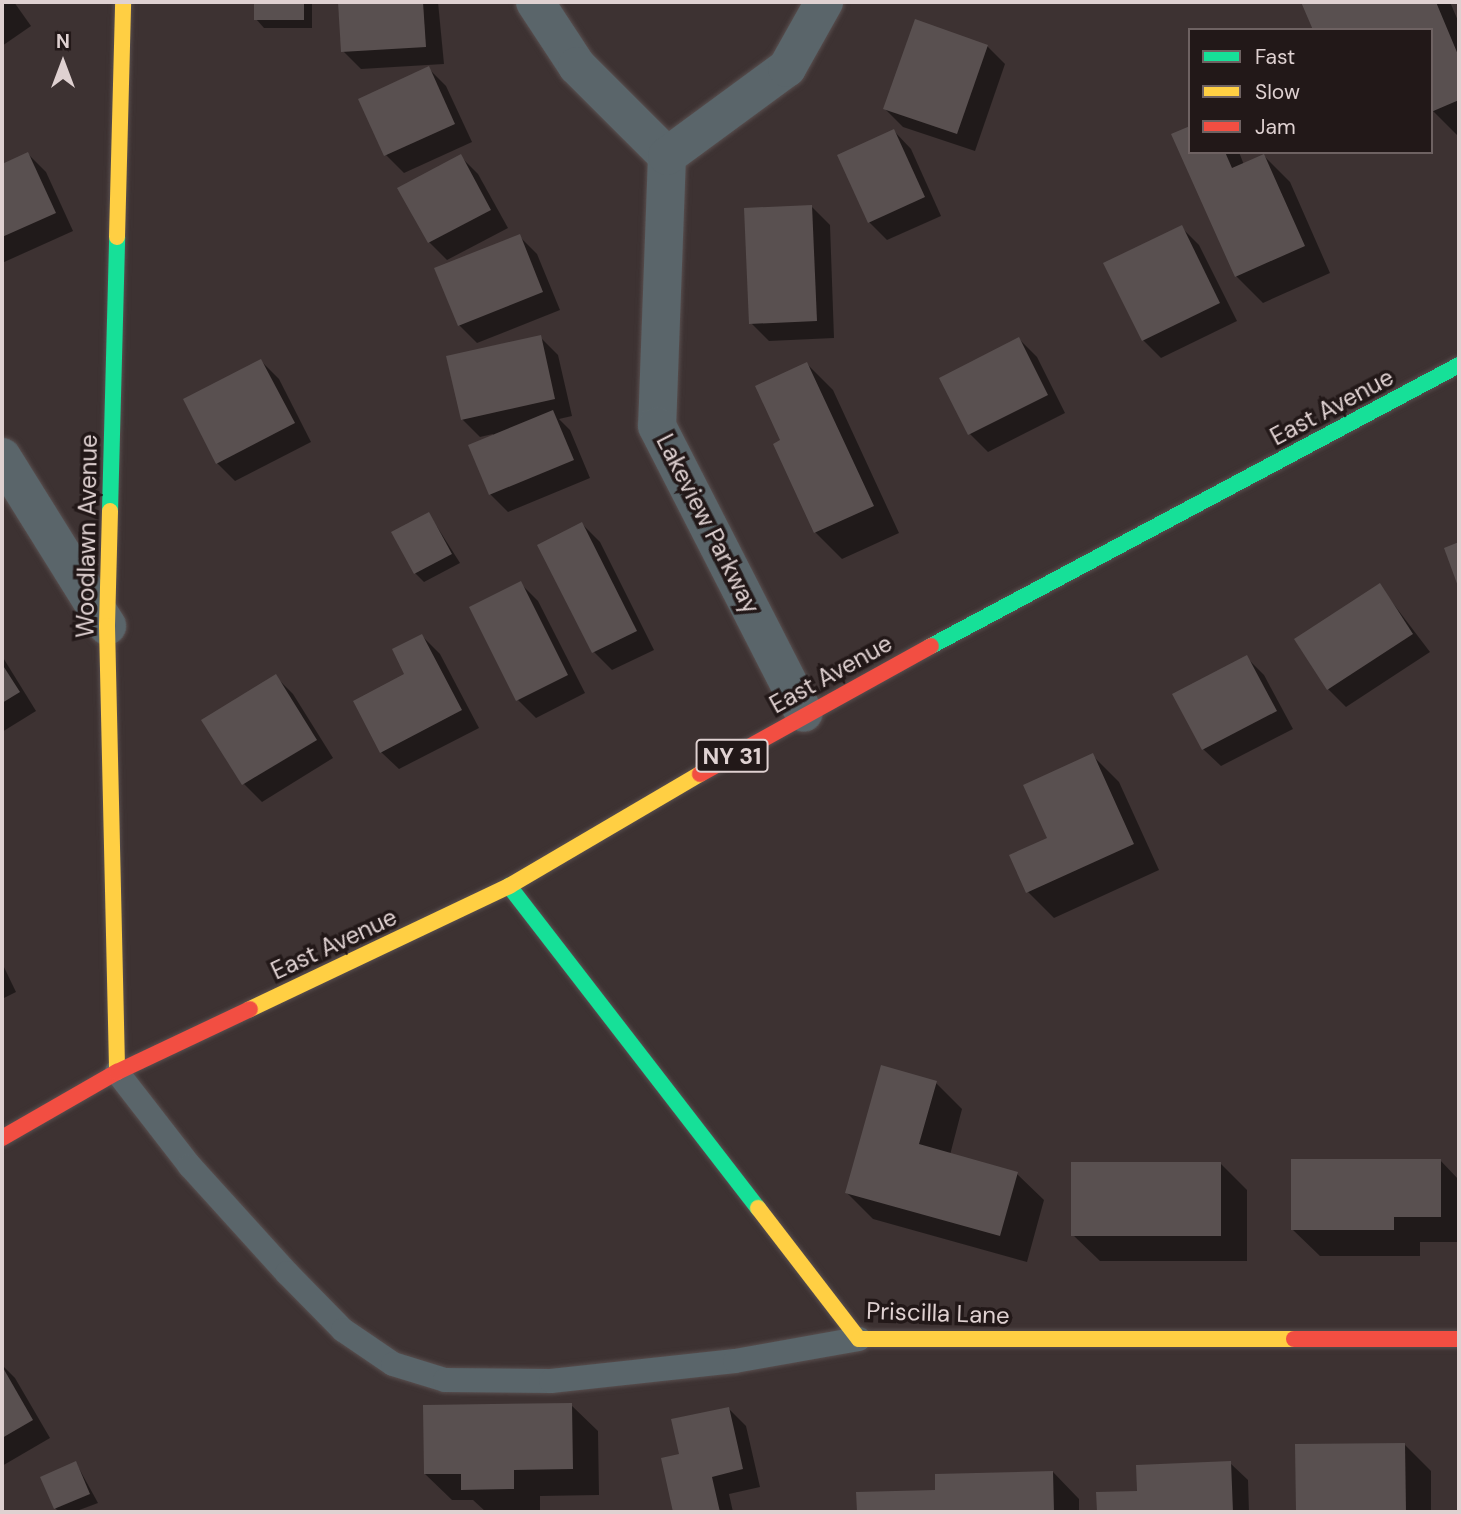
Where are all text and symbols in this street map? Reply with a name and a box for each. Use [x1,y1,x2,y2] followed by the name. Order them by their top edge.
[28,28,98,98] north arrow
[1188,28,1433,154] legend
[56,29,70,54] text: N
[1255,43,1295,71] text: Fast
[1255,78,1300,106] text: Slow
[1255,113,1296,141] text: Jam
[1265,362,1399,452] street label: East Avenue
[650,429,766,619] street label: Lakeview Parkway
[71,434,103,638] street label: Woodlawn Avenue
[765,629,897,719] street label: East Avenue
[695,736,769,776] road number: NY 31
[267,902,401,986] street label: East Avenue
[866,1296,1010,1330] street label: Priscilla Lane

